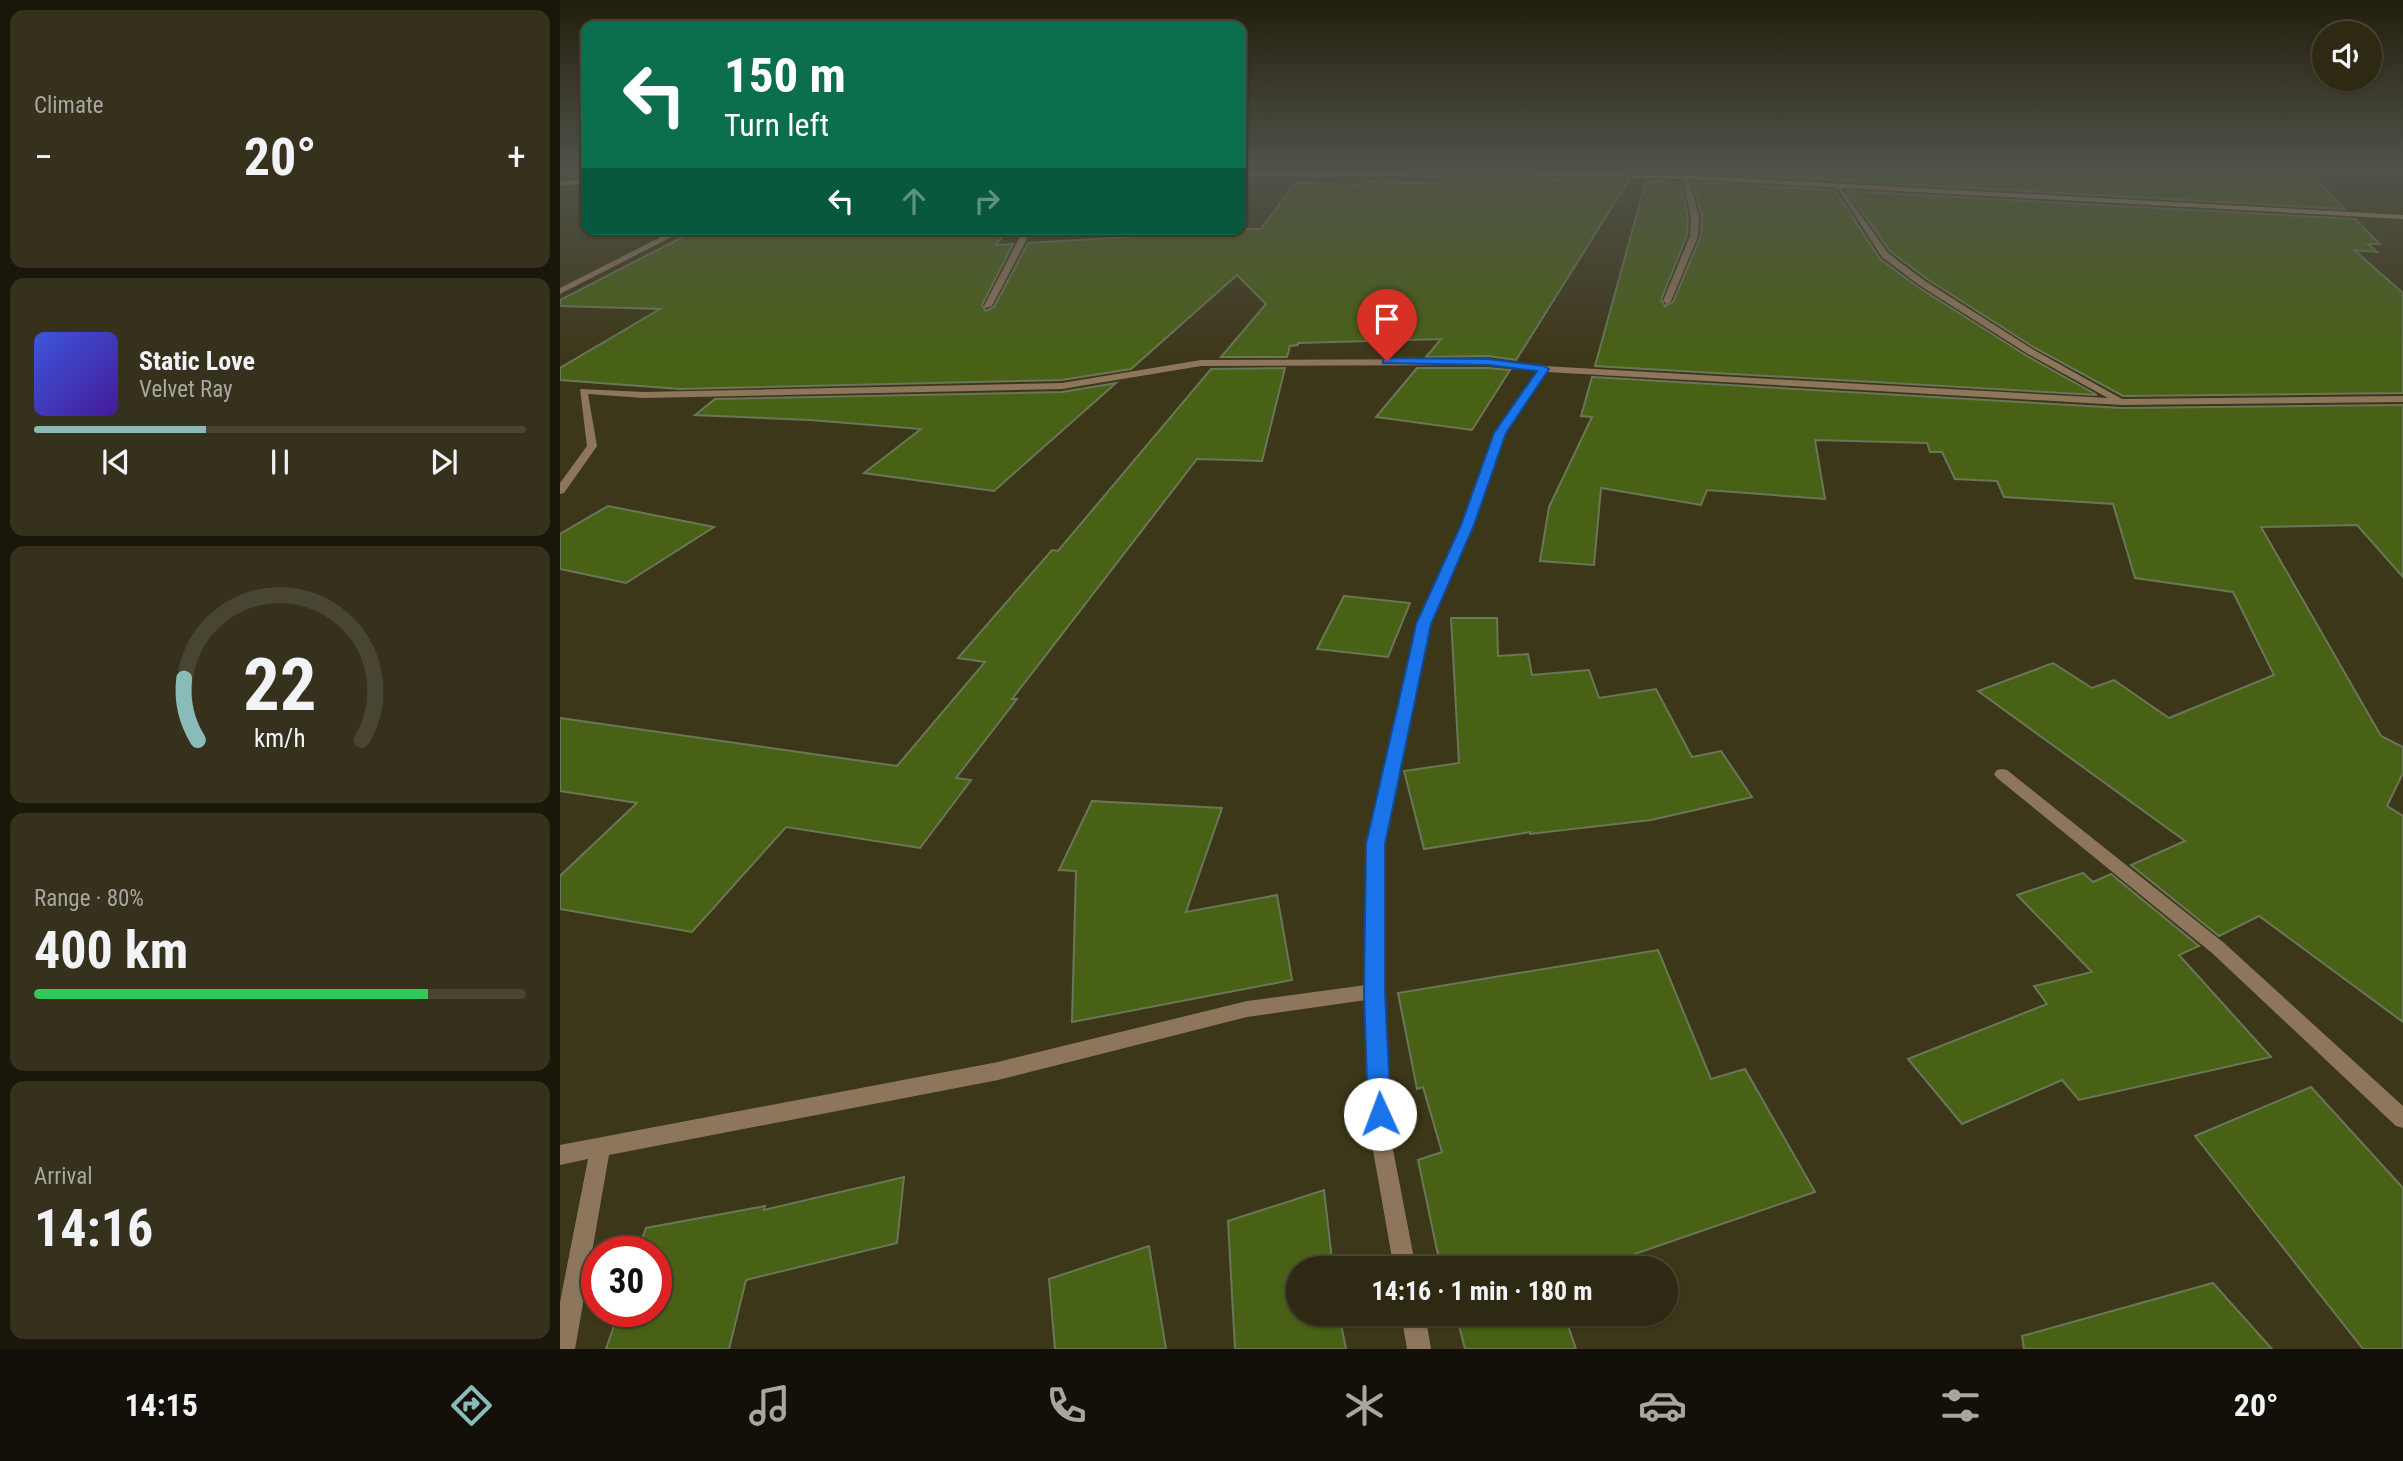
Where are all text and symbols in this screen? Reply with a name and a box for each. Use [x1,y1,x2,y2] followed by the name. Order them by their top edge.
[2312,21,2382,91] map controls
[2312,21,2382,91] button: sound
[724,47,846,104] text: 150 m
[609,49,700,140] icon: left
[34,92,104,119] text: Climate
[724,106,829,144] text: Turn left
[244,127,316,188] text: 20°
[34,135,53,179] text: −
[507,135,526,179] text: +
[822,182,860,220] icon: left
[895,182,933,220] icon: ahead
[968,182,1006,220] icon: right
[1357,289,1417,361] pin
[1368,300,1406,338] icon: arrive
[139,346,255,376] text: Static Love
[139,376,233,403] text: Velvet Ray
[97,443,135,481] icon: previous
[261,443,299,481] icon: pause
[425,443,463,481] icon: next
[243,643,317,729] text: 22
[254,724,306,753] text: km/h
[34,885,144,912] text: Range · 80%
[34,920,188,981] text: 400 km
[1343,1077,1417,1151] position arrow
[34,1163,93,1190] text: Arrival
[34,1198,153,1259] text: 14:16
[581,1236,672,1327] speed limit sign: 30
[1372,1276,1592,1306] text: 14:16 · 1 min · 180 m
[447,1381,496,1430] icon: directions
[745,1381,794,1430] icon: music
[1042,1381,1091,1430] icon: phone
[1340,1381,1389,1430] icon: climate
[1638,1381,1687,1430] icon: car
[1936,1381,1985,1430] icon: filters
[124,1386,198,1424] text: 14:15
[2234,1386,2279,1424] text: 20°

